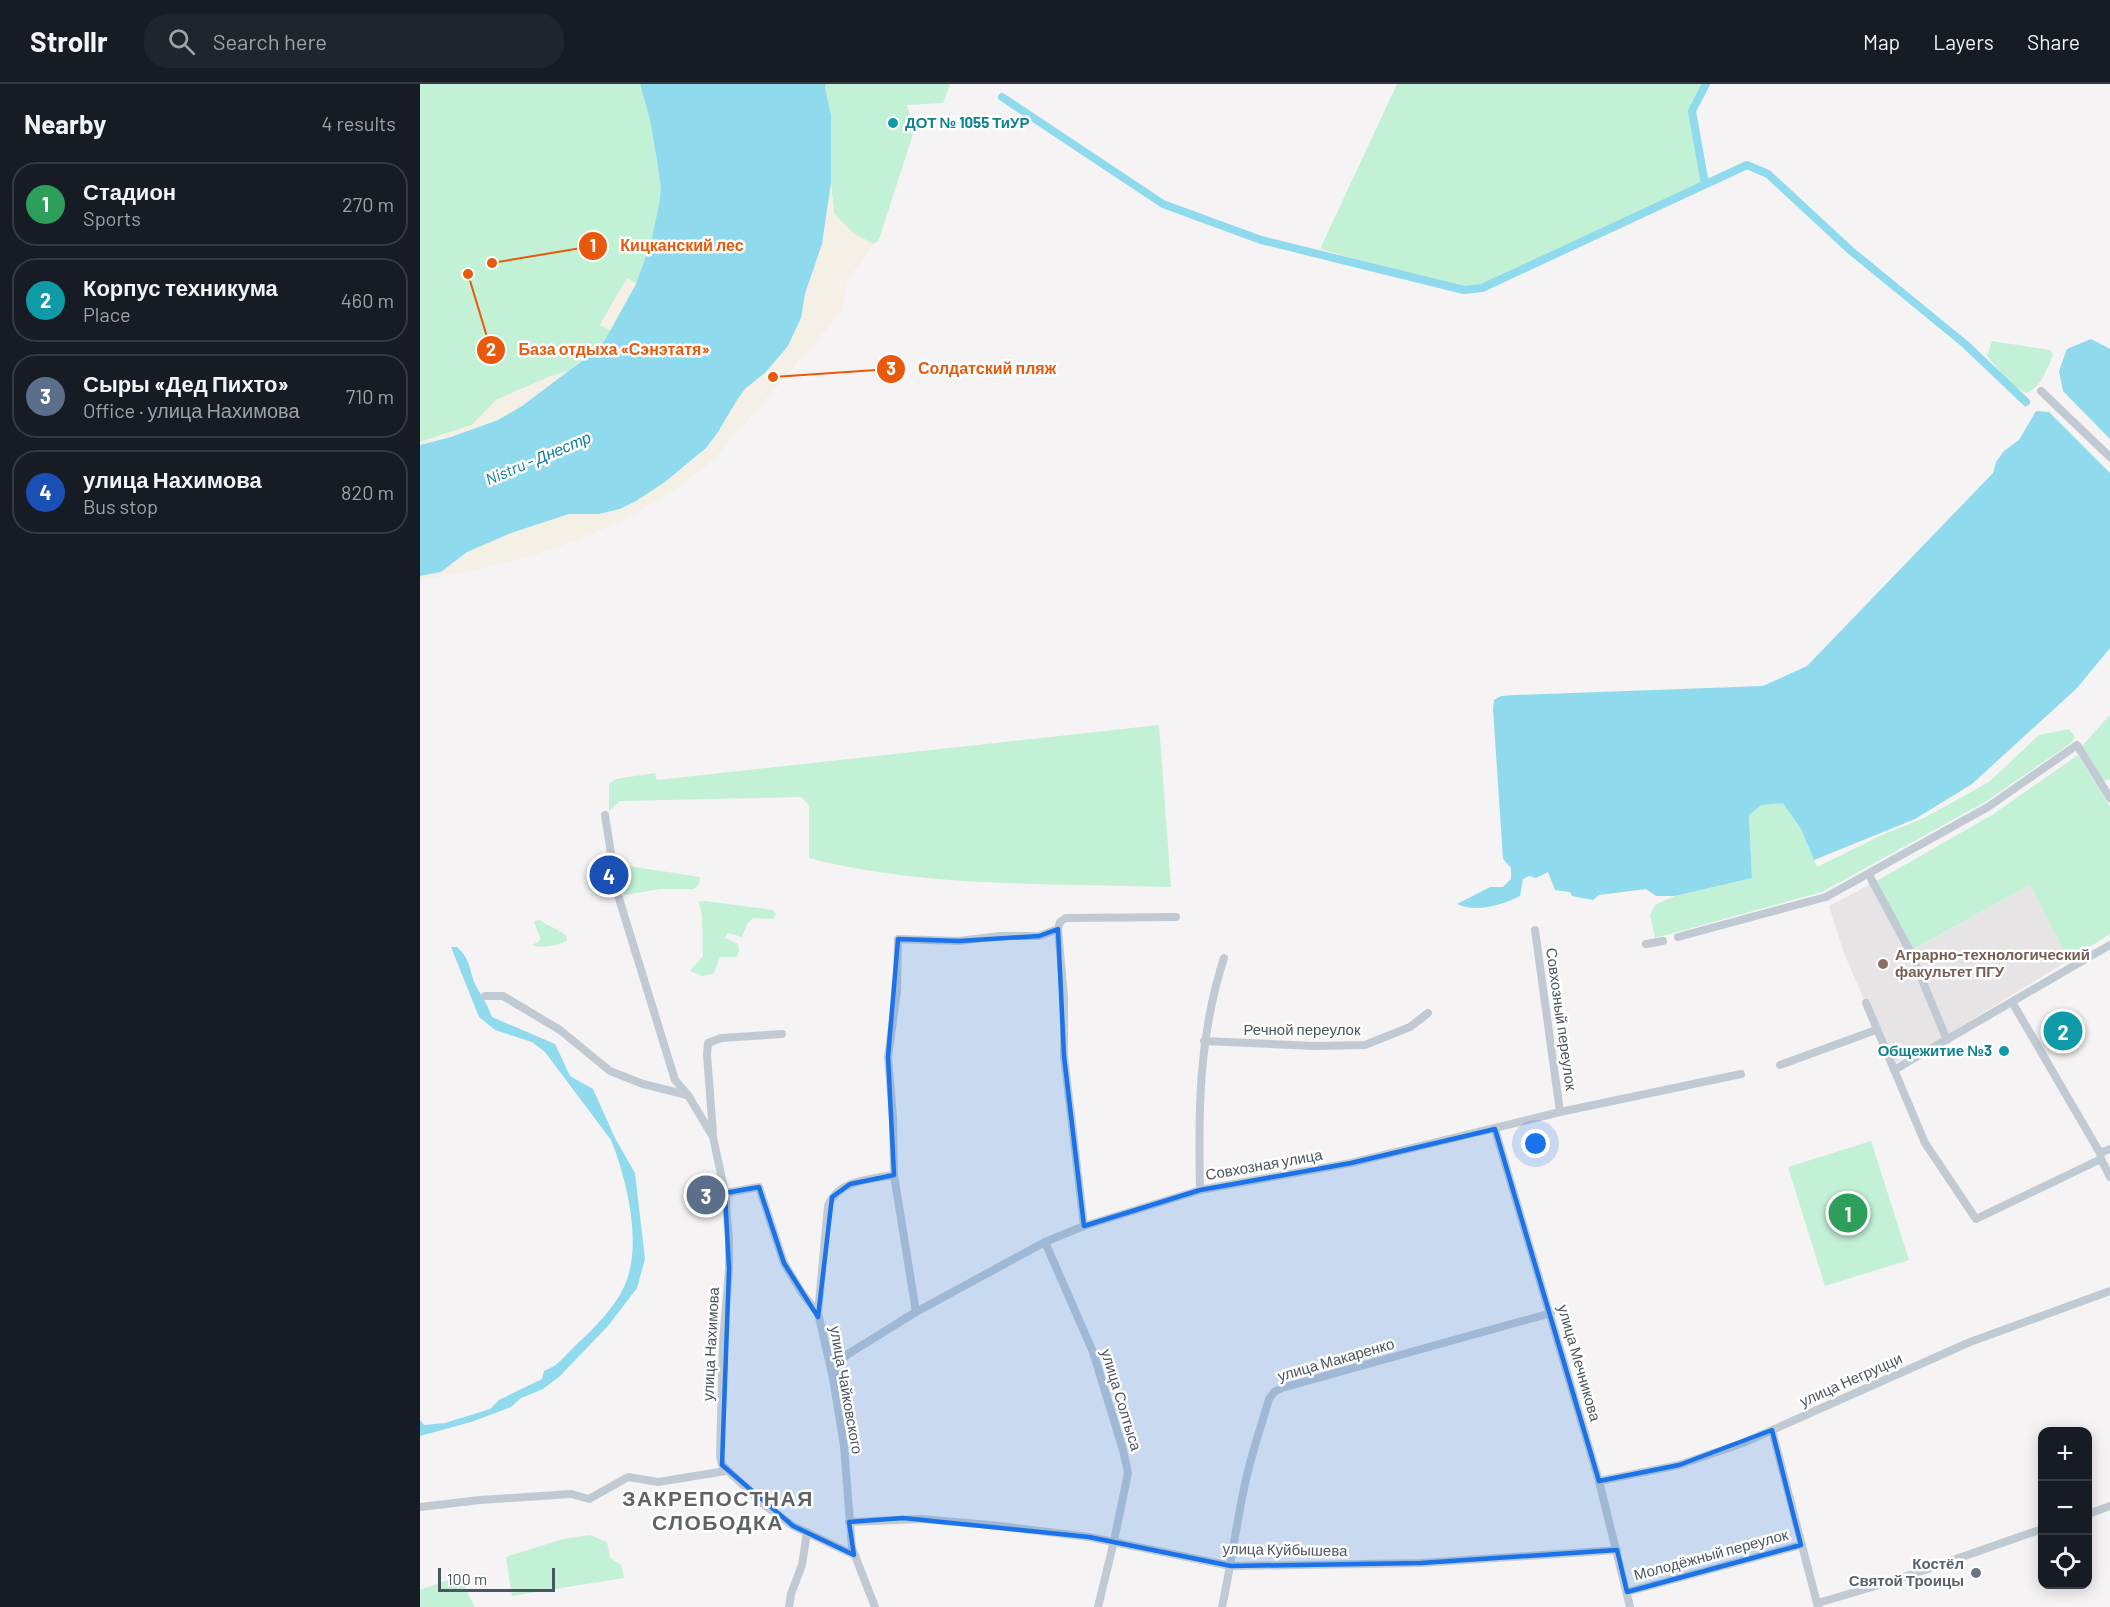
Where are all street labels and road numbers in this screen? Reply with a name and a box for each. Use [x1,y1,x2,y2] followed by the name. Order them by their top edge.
[1543,946,1581,1092] street label: Совхозный переулок
[1244,1020,1361,1038] street label: Речной переулок
[1204,1145,1324,1183] street label: Совхозная улица
[698,1286,722,1401] street label: улица Нахимова
[1555,1302,1605,1424] street label: улица Мечникова
[827,1324,867,1455] street label: улица Чайковского
[1275,1334,1396,1384] street label: улица Макаренко
[1098,1347,1146,1453] street label: улица Солтыса
[1797,1348,1905,1410] street label: улица Негруцци
[1632,1525,1790,1583] street label: Молодёжный переулок
[1222,1539,1348,1559] street label: улица Куйбышева

